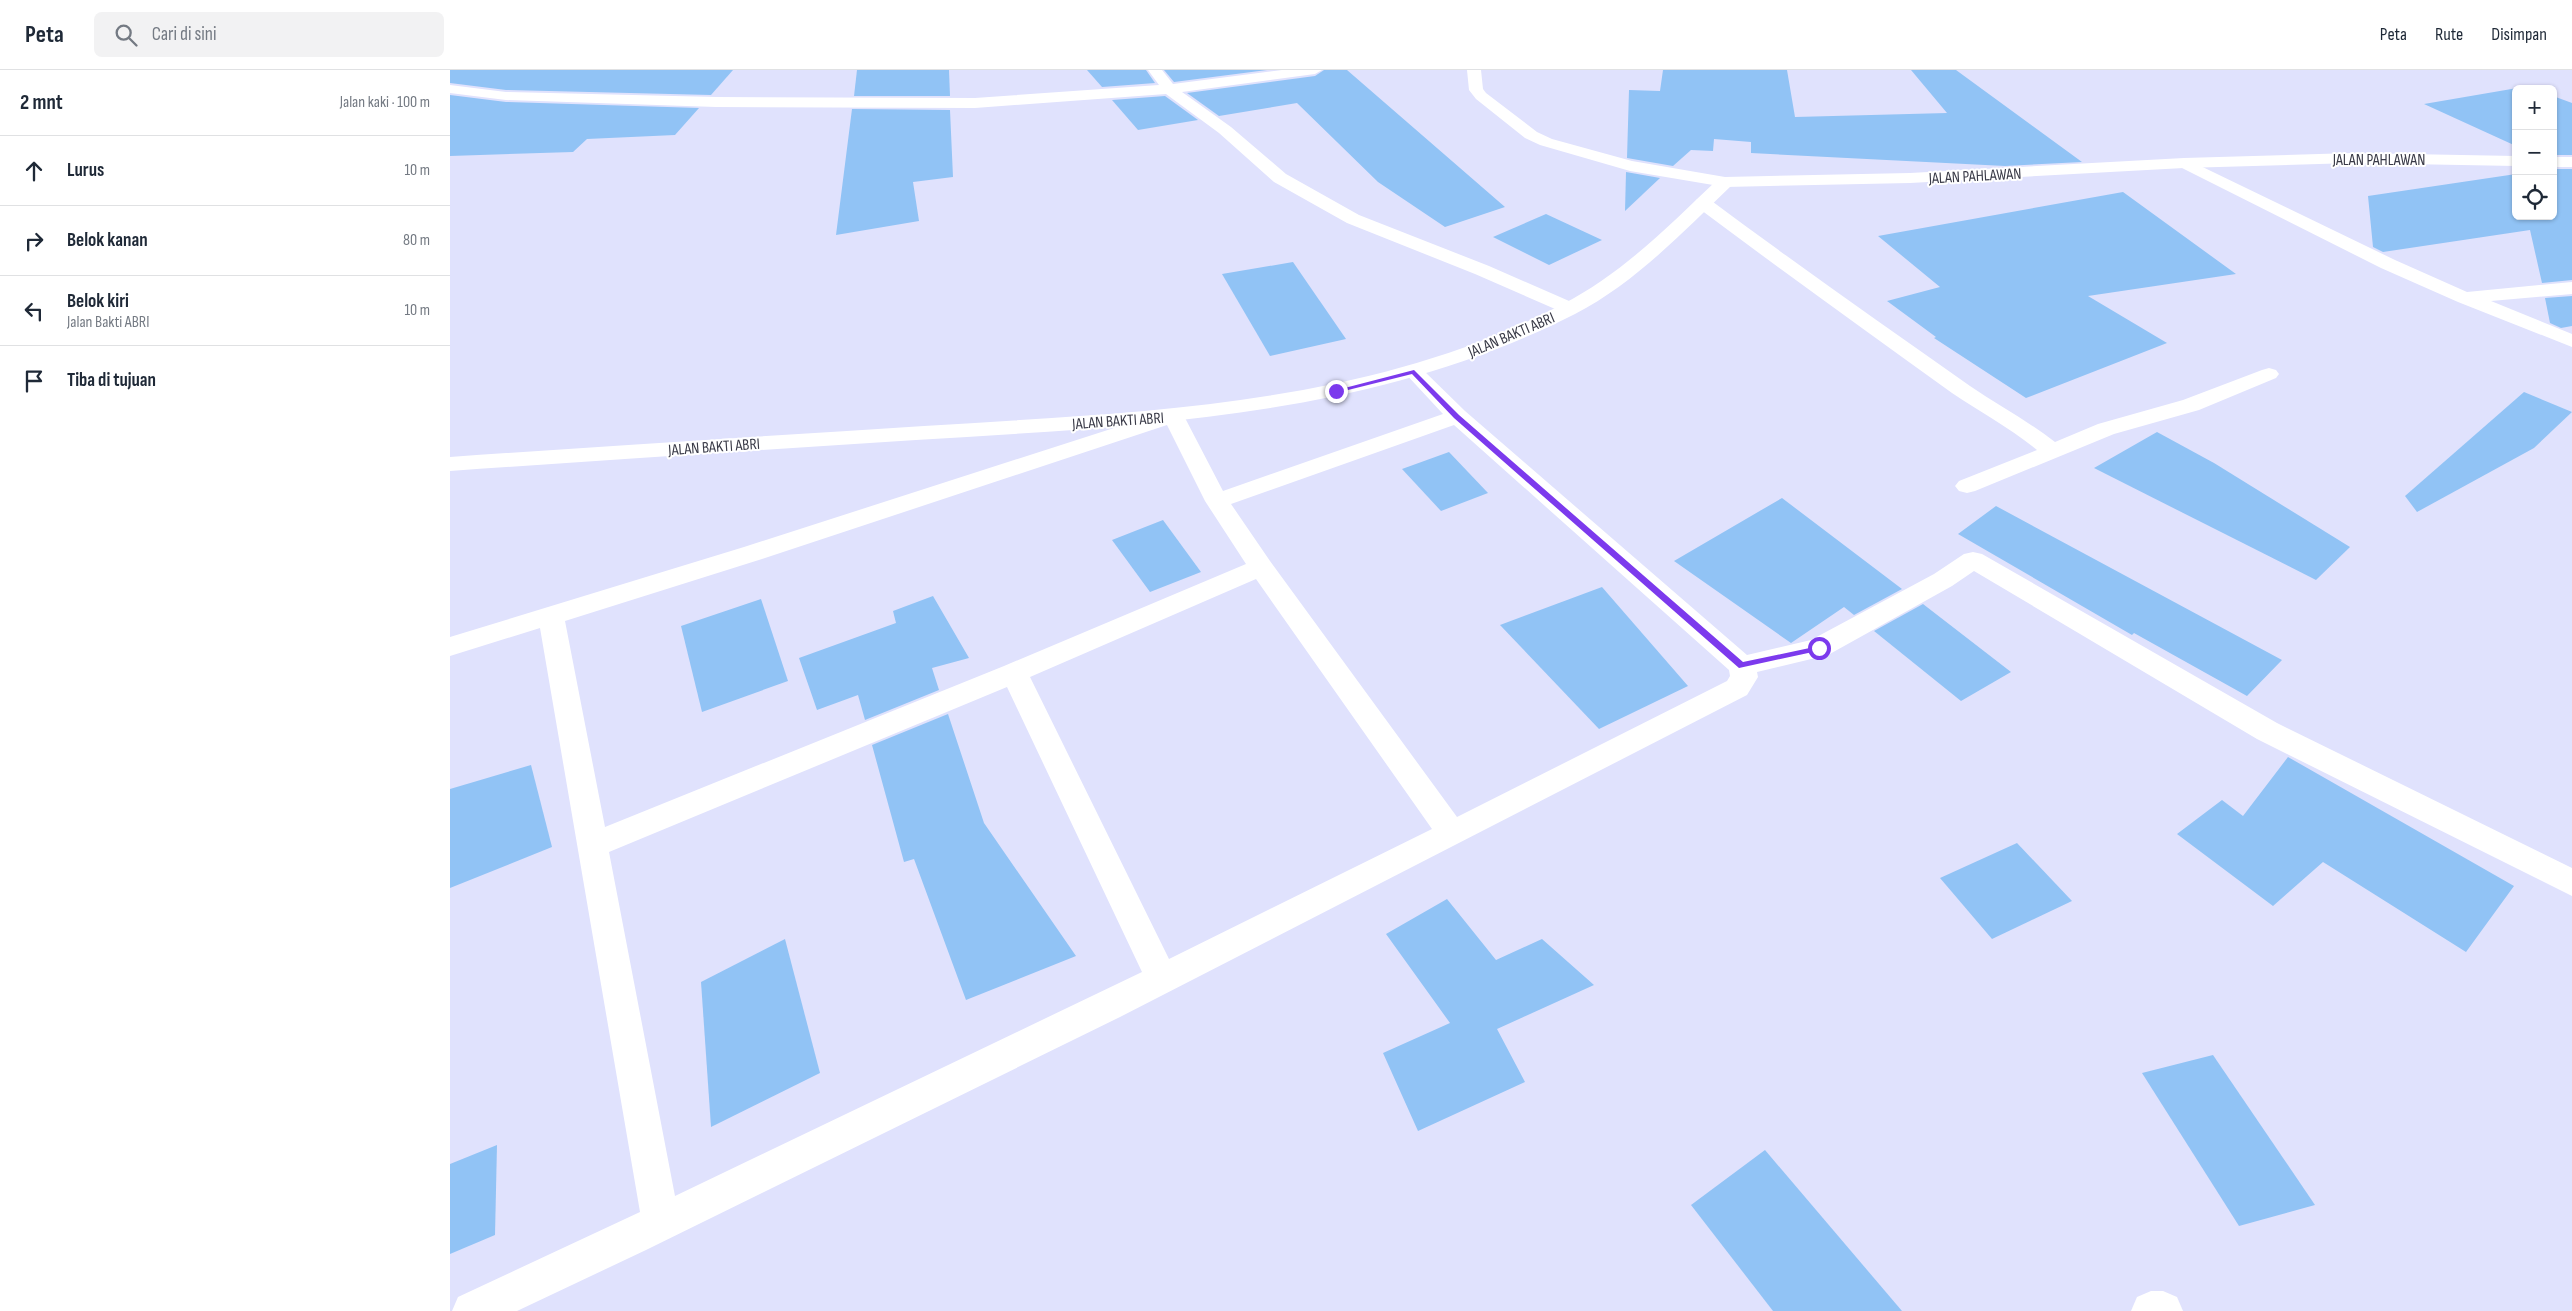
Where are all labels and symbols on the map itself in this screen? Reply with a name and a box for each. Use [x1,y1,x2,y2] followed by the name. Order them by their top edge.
[2332,151,2425,170] street label: JALAN PAHLAWAN
[1927,165,2022,188] street label: JALAN PAHLAWAN
[1465,309,1558,362] street label: JALAN BAKTI ABRI
[1325,380,1348,403] route end
[1071,409,1165,434] street label: JALAN BAKTI ABRI
[667,435,761,460] street label: JALAN BAKTI ABRI
[1808,637,1831,660] route start

